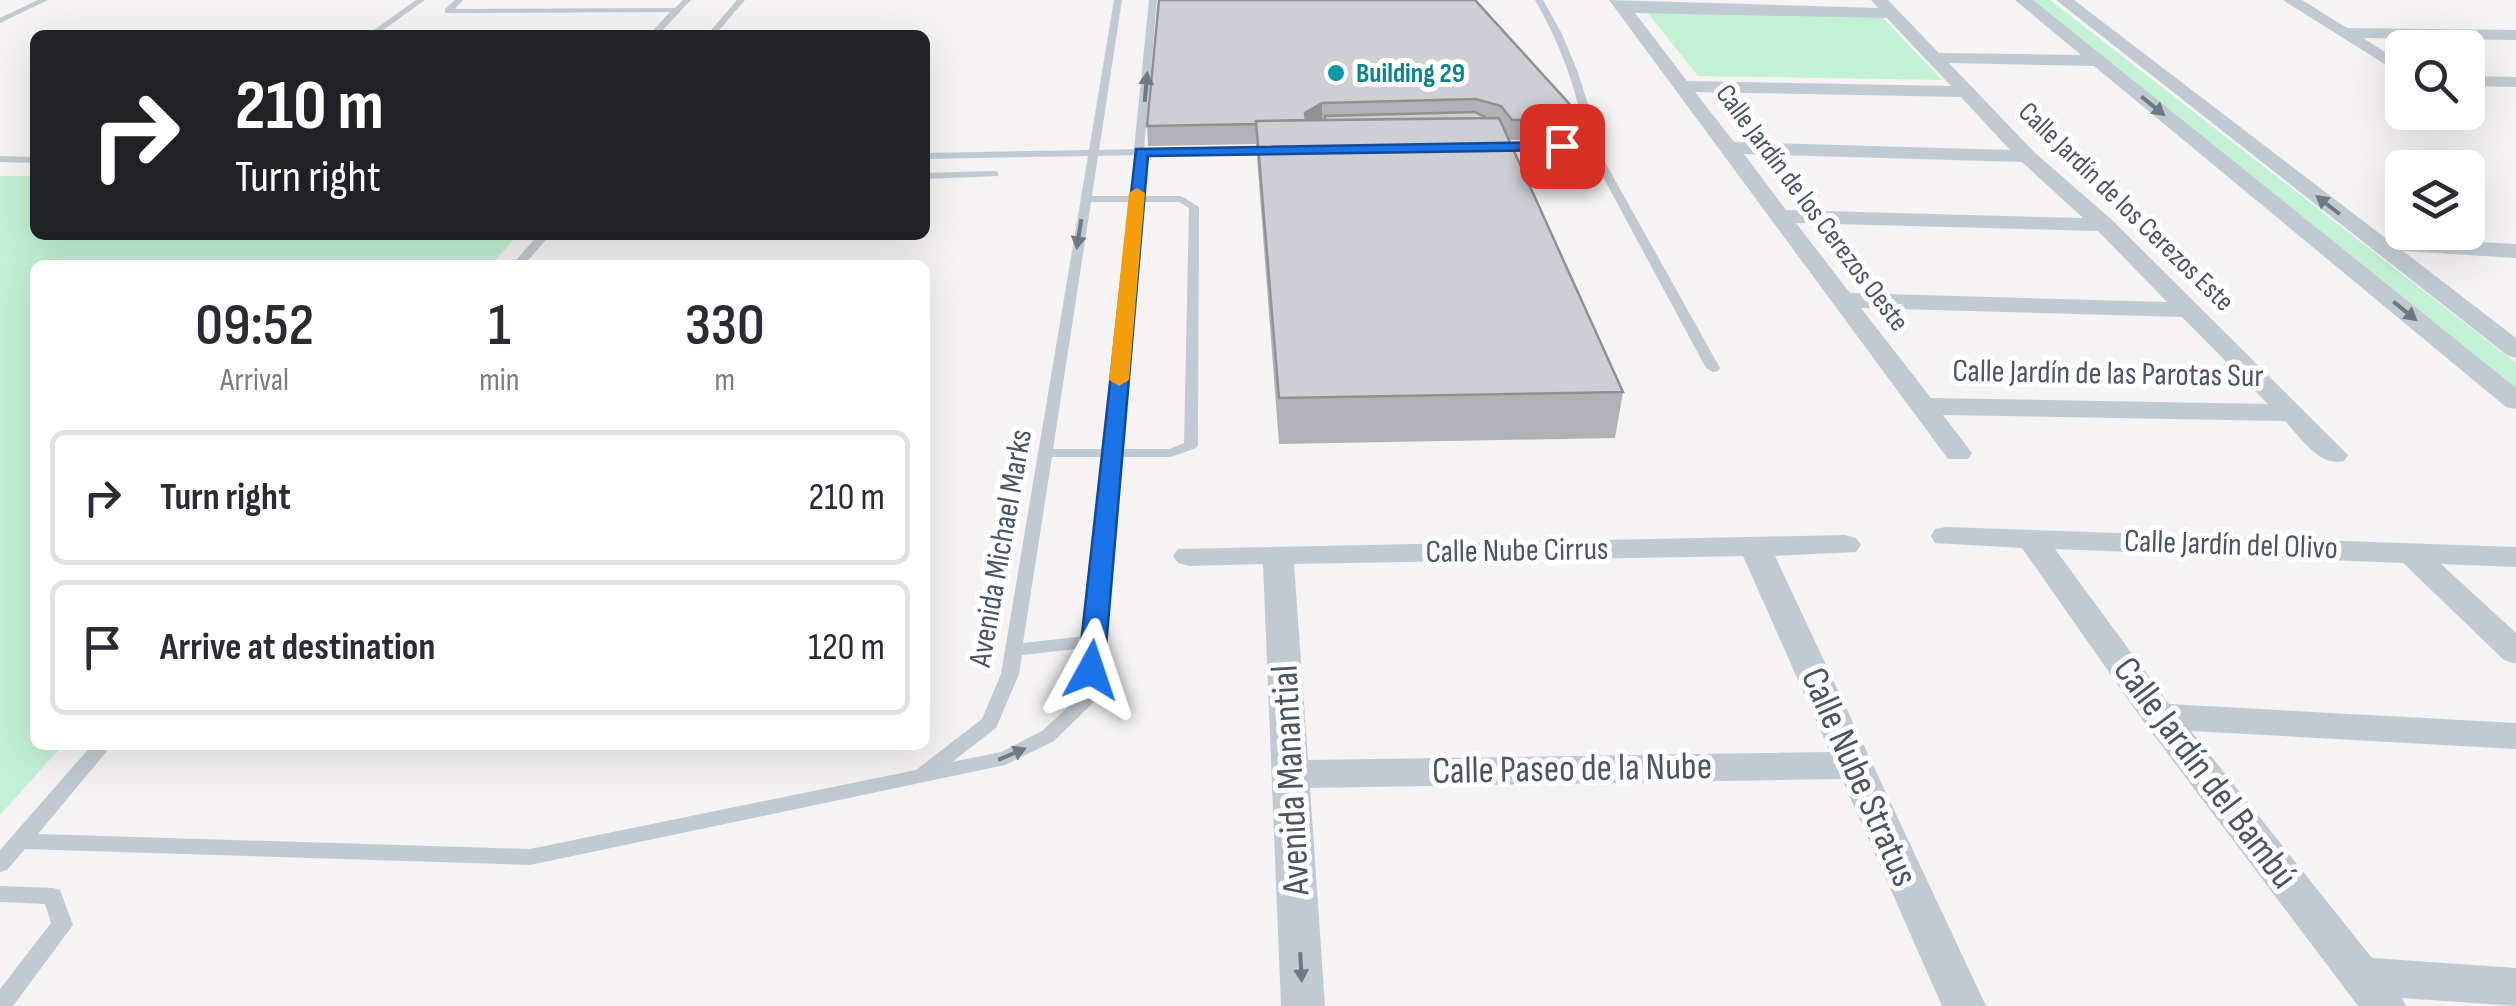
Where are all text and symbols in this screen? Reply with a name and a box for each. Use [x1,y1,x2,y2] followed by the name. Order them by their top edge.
[2385,30,2485,250] map controls
[2385,30,2485,130] button: search
[1356,57,1465,90] place label: Building 29
[1325,62,1347,84] marker: Building 29
[235,65,384,149] text: 210 m
[70,70,200,200] icon: right
[1139,70,1155,102] one-way arrow
[1709,78,1915,338] street label: Calle Jardín de los Cerezos Oeste
[2140,95,2165,116] one-way arrow
[2011,96,2241,318] street label: Calle Jardín de los Cerezos Este
[1520,104,1605,189] pin
[1535,119,1590,174] icon: arrive
[235,150,381,205] text: Turn right
[2385,150,2485,250] button: layers
[2315,195,2341,216] one-way arrow
[1071,219,1087,251] one-way arrow
[195,290,314,362] text: 09:52
[488,290,511,362] text: 1
[685,290,765,362] text: 330
[2392,300,2417,321] one-way arrow
[1952,352,2264,396] street label: Calle Jardín de las Parotas Sur
[220,361,289,400] text: Arrival
[479,361,520,400] text: min
[714,361,735,400] text: m
[961,426,1041,671] street label: Avenida Michael Marks
[75,470,130,525] icon: right
[160,475,291,520] text: Turn right
[809,475,885,520] text: 210 m
[2123,522,2339,568] street label: Calle Jardín del Olivo
[1425,530,1609,572] street label: Calle Nube Cirrus
[1039,618,1143,722] position arrow
[75,620,130,675] icon: arrive
[160,625,435,670] text: Arrive at destination
[808,625,885,670] text: 120 m
[2103,649,2307,897] street label: Calle Jardín del Bambú
[1791,661,1927,893] street label: Calle Nube Stratus
[1263,664,1320,897] street label: Avenida Manantial
[1432,744,1712,794] street label: Calle Paseo de la Nube
[997,745,1027,761] one-way arrow
[1293,951,1309,983] one-way arrow

